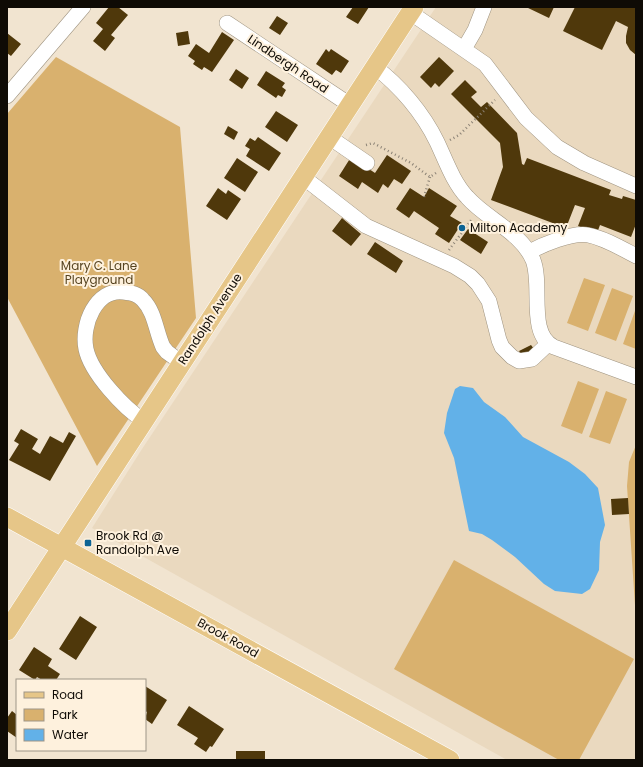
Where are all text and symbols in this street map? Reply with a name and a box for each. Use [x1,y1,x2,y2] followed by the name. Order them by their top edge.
[244,30,332,97] street label: Lindbergh Road
[470,219,568,236] place label: Milton Academy
[457,223,467,233] marker: Milton Academy
[61,257,137,288] park label: Mary C. Lane Playground
[174,270,246,368] street label: Randolph Avenue
[96,527,179,558] place label: Brook Rd @ Randolph Ave
[83,538,93,548] marker: Brook Rd @ Randolph Ave
[194,614,262,661] street label: Brook Road
[16,679,146,751] legend
[52,686,83,703] text: Road
[52,706,79,723] text: Park
[52,726,89,743] text: Water

